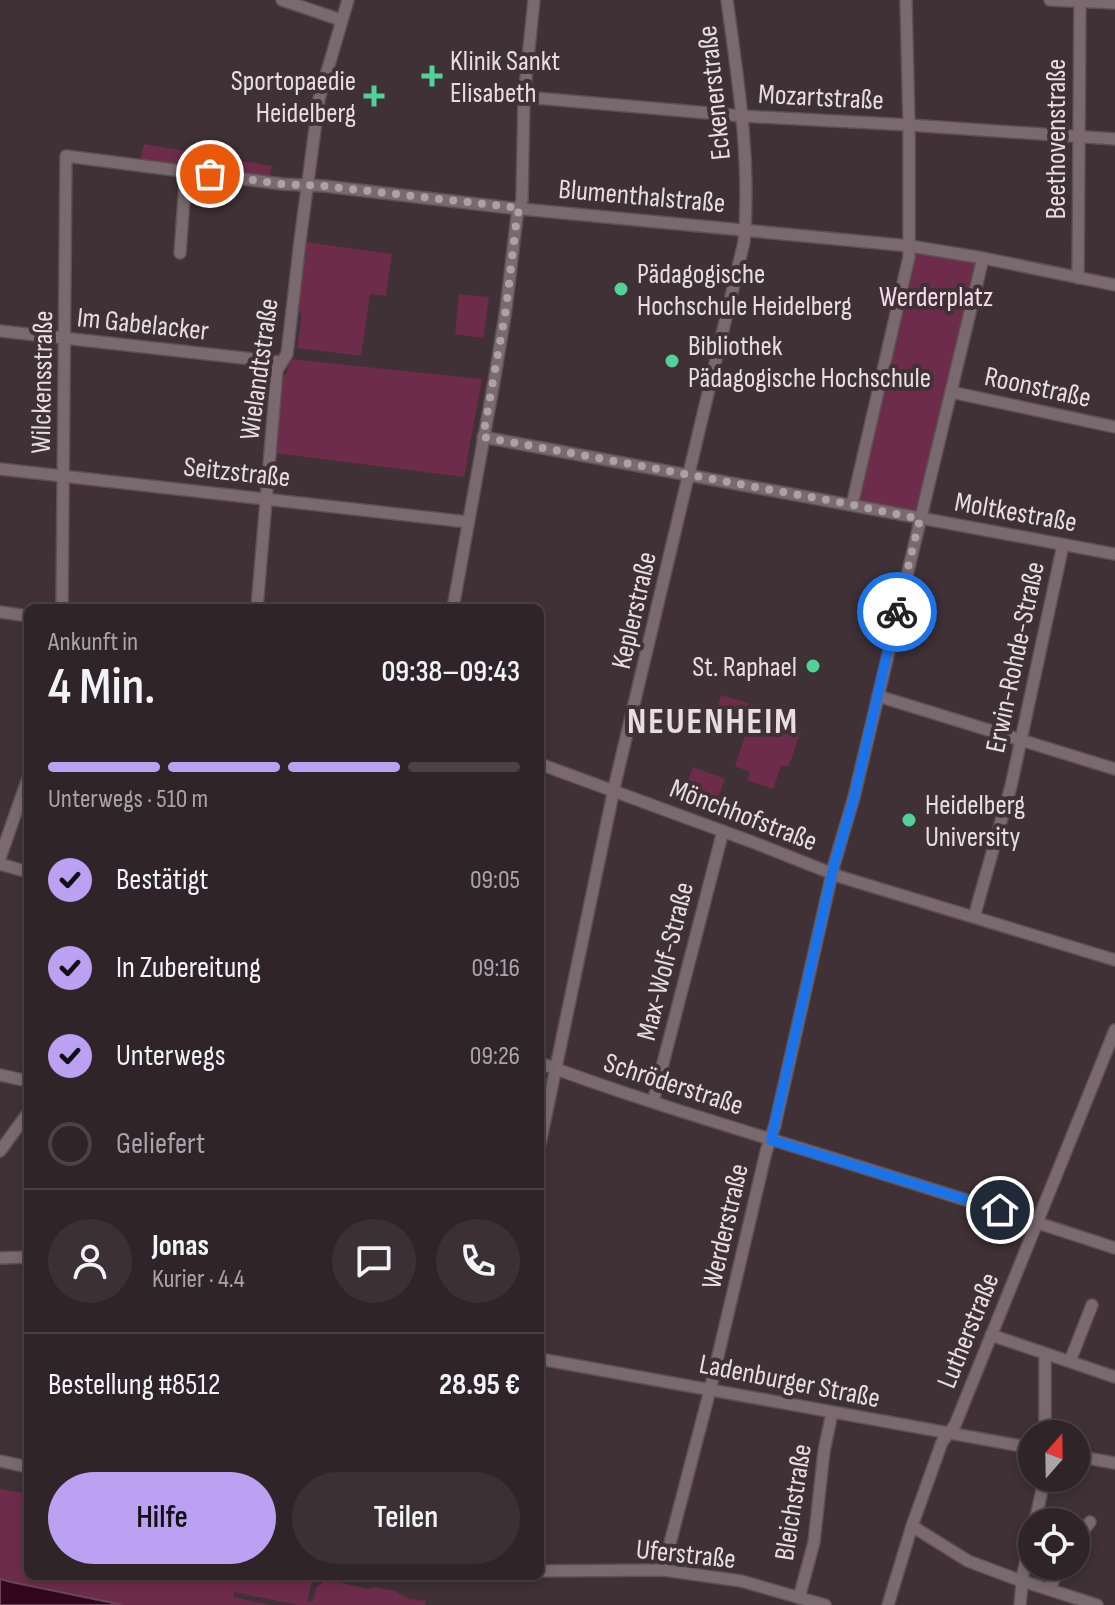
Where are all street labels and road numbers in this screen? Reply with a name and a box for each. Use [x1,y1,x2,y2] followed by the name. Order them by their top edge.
[691,24,738,162] street label: Eckenerstraße
[1040,59,1073,219] street label: Beethovenstraße
[757,78,884,117] street label: Mozartstraße
[557,173,727,220] street label: Blumenthalstraße
[233,296,286,442] street label: Wielandtstraße
[75,301,210,348] street label: Im Gabelacker
[25,310,60,454] street label: Wilckensstraße
[982,360,1094,415] street label: Roonstraße
[182,450,292,495] street label: Seitzstraße
[952,486,1079,539] street label: Moltkestraße
[605,549,664,672] street label: Keplerstraße
[979,559,1052,756] street label: Erwin-Rohde-Straße
[665,772,822,859] street label: Mönchhofstraße
[630,879,701,1044] street label: Max-Wolf-Straße
[600,1046,748,1123] street label: Schröderstraße
[695,1161,756,1292] street label: Werderstraße
[930,1268,1006,1393] street label: Lutherstraße
[697,1348,883,1415] street label: Ladenburger Straße
[768,1442,819,1563] street label: Bleichstraße
[634,1533,737,1576] street label: Uferstraße

